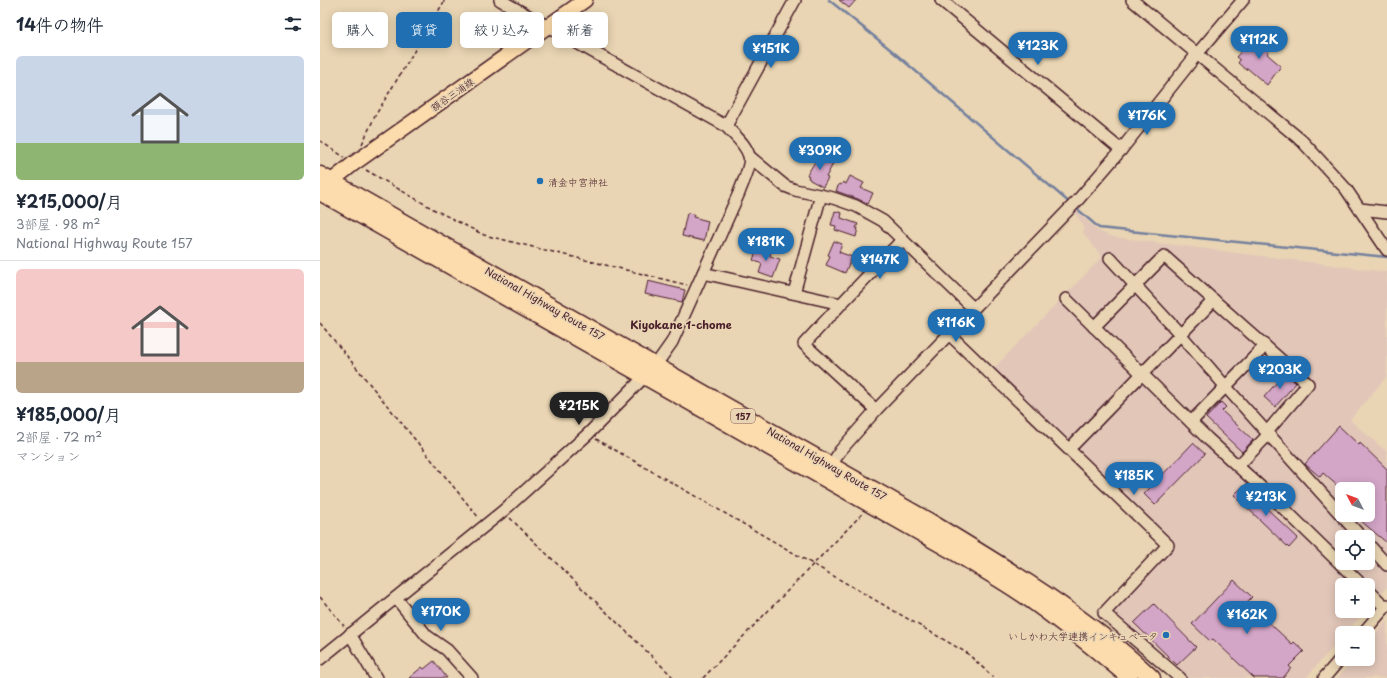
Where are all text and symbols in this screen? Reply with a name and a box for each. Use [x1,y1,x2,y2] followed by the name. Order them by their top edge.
[16,11,104,37] text: 14件の物件
[332,12,388,48] chip: 購入
[396,12,452,48] chip: 賃貸
[460,12,544,48] chip: 絞り込み
[552,12,608,48] chip: 新着
[282,13,304,35] icon: filters
[1231,26,1287,60] pin: ¥112K
[1240,29,1278,48] text: ¥112K
[1010,32,1066,66] pin: ¥123K
[743,35,799,69] pin: ¥151K
[1017,35,1059,54] text: ¥123K
[752,38,790,57] text: ¥151K
[427,74,477,114] street label: 額谷三浦線
[124,82,196,154] icon: home
[1119,102,1175,136] pin: ¥176K
[1127,105,1167,124] text: ¥176K
[792,137,848,171] pin: ¥309K
[798,140,842,159] text: ¥309K
[548,174,608,189] place label: 清金中宮神社
[535,176,545,186] marker: 清金中宮神社
[16,188,123,214] text: ¥215,000/月
[16,214,101,233] text: 3部屋 · 98 m²
[738,228,794,262] pin: ¥181K
[747,231,785,250] text: ¥181K
[16,233,193,252] text: National Highway Route 157
[852,246,908,280] pin: ¥147K
[860,249,900,268] text: ¥147K
[482,263,608,345] street label: National Highway Route 157
[124,295,196,367] icon: home
[928,309,984,343] pin: ¥116K
[937,312,975,331] text: ¥116K
[630,316,732,333] district label: Kiyokane 1-chome
[1252,356,1308,390] pin: ¥203K
[1258,359,1302,378] text: ¥203K
[551,392,607,426] pin: ¥215K
[559,395,599,414] text: ¥215K
[16,401,121,427] text: ¥185,000/月
[731,409,755,423] road number: 157
[764,423,890,505] street label: National Highway Route 157
[16,427,102,446] text: 2部屋 · 72 m²
[16,446,80,465] text: マンション
[1106,462,1162,496] pin: ¥185K
[1114,465,1154,484] text: ¥185K
[1335,482,1375,522] north arrow
[1335,482,1375,666] map controls
[1238,483,1294,517] pin: ¥213K
[1246,486,1286,505] text: ¥213K
[1335,530,1375,570] button: locate
[1335,578,1375,618] button: +
[413,598,469,632] pin: ¥170K
[421,601,461,620] text: ¥170K
[1219,601,1275,635] pin: ¥162K
[1227,604,1267,623] text: ¥162K
[1335,626,1375,666] button: −
[1008,628,1158,643] place label: いしかわ大学連携インキュベータ
[1161,630,1171,640] marker: いしかわ大学連携インキュベータ

